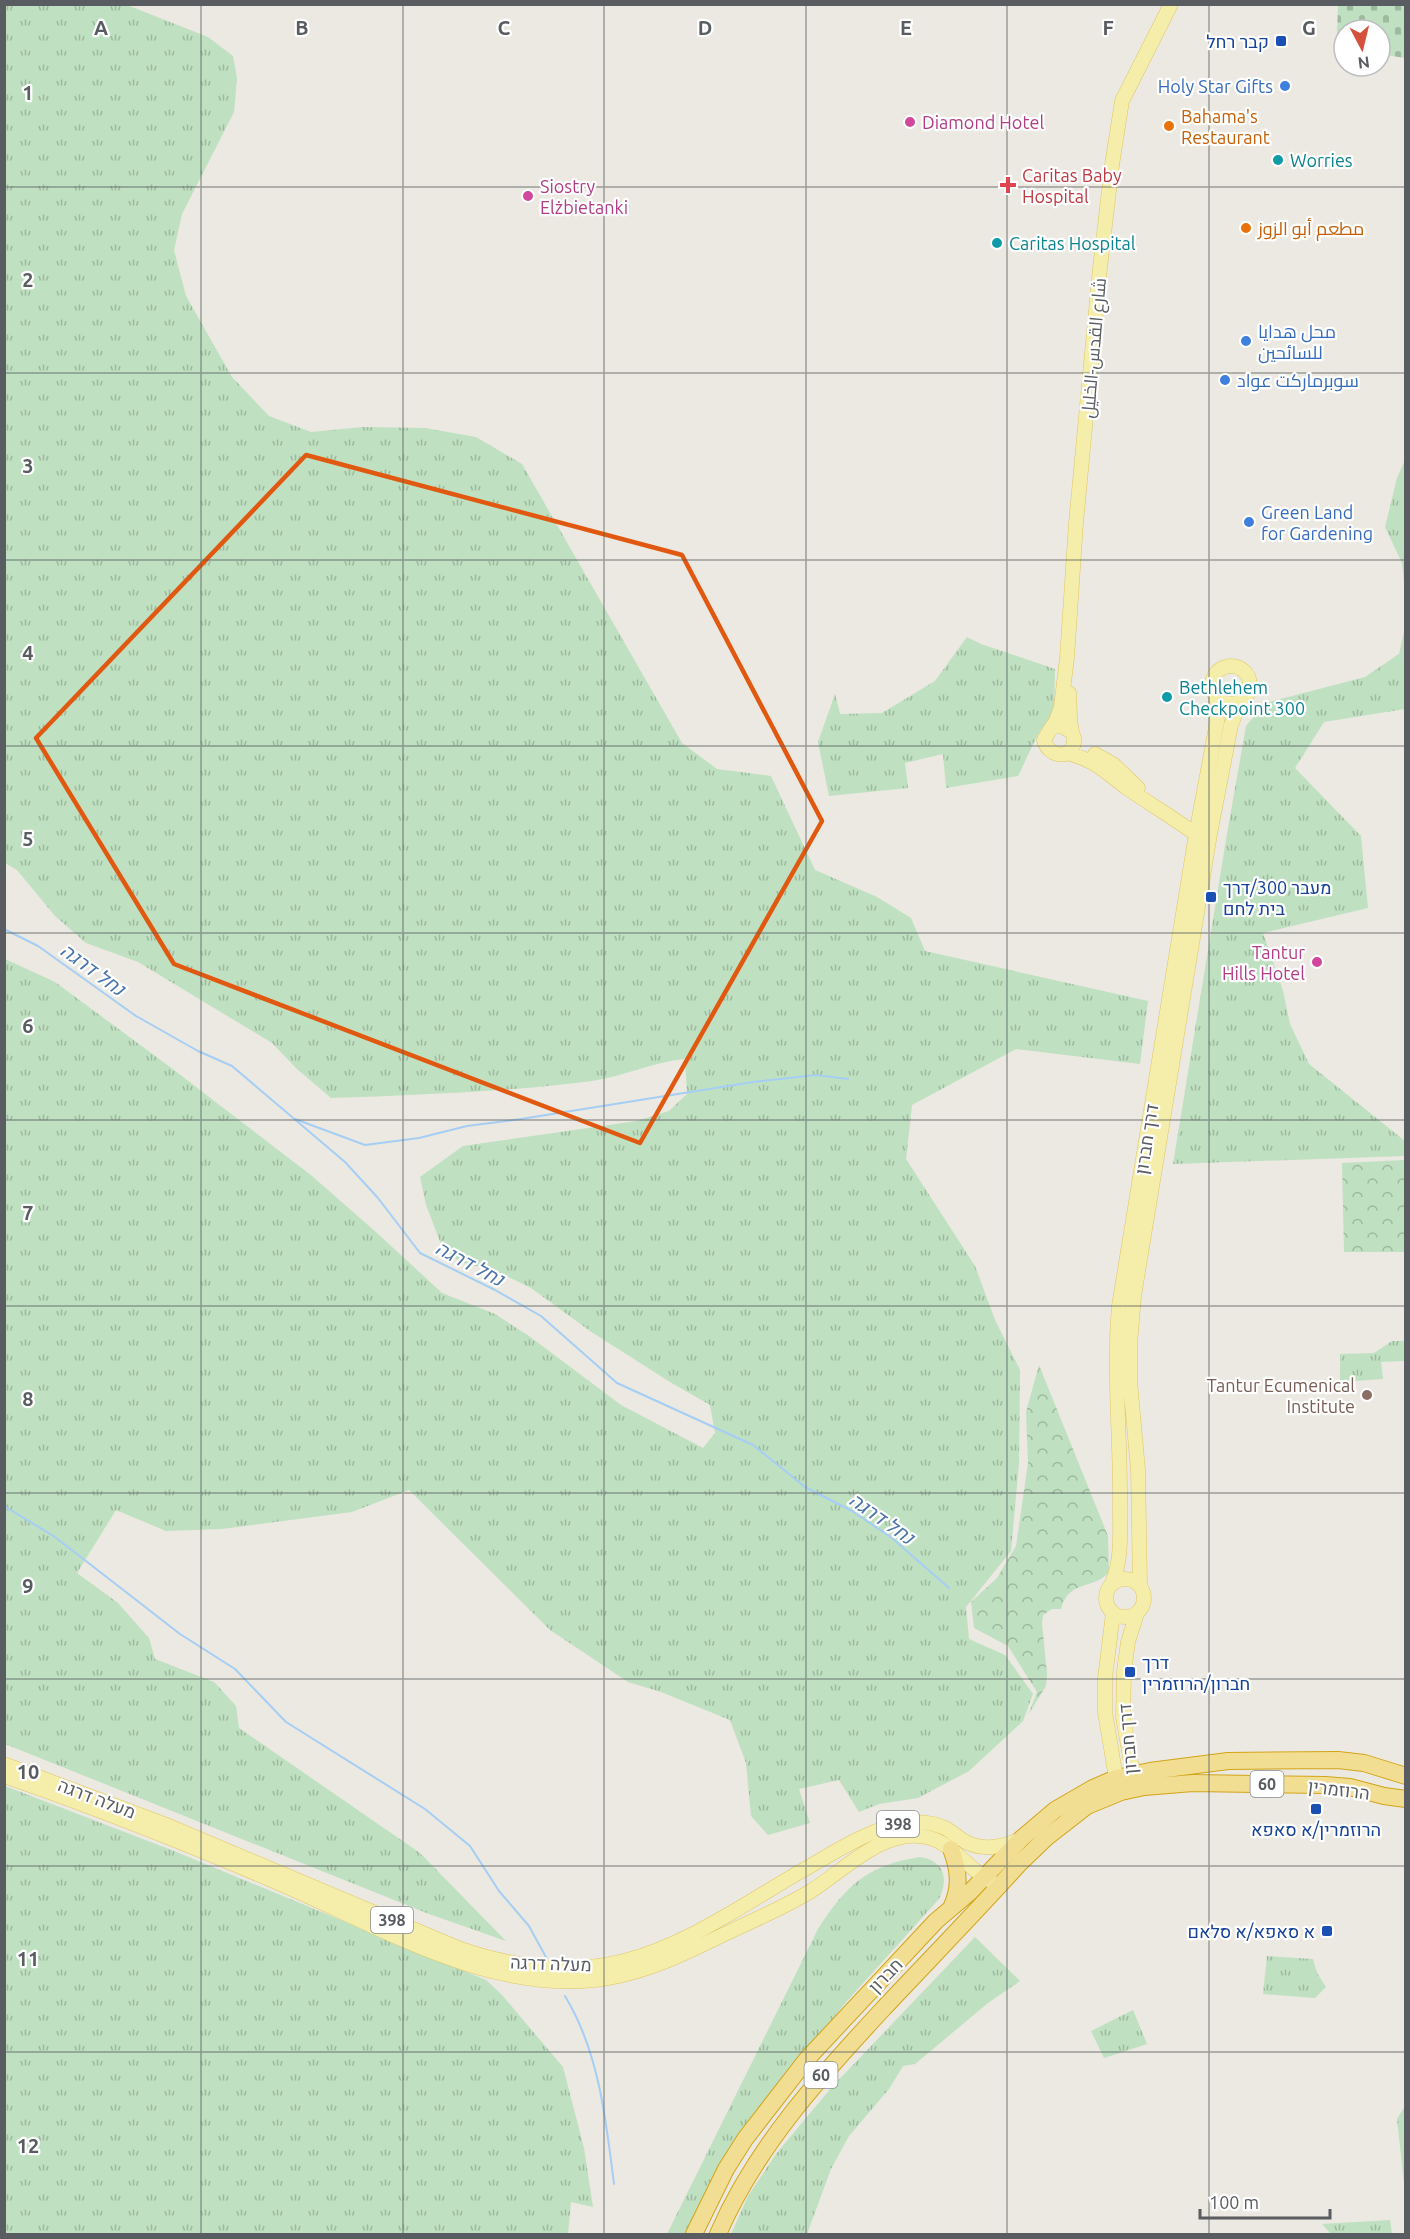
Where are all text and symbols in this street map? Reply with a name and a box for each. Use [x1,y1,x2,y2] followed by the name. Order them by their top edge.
[94,16,108,39] text: A
[295,16,309,39] text: B
[498,16,511,39] text: C
[698,16,712,39] text: D
[900,16,912,39] text: E
[1102,16,1114,39] text: F
[1302,16,1316,39] text: G
[1332,18,1392,78] north arrow
[1206,31,1269,52] place label: קבר רחל
[1274,34,1288,48] marker: קבר רחל
[1357,53,1371,73] text: N
[1158,76,1273,96] place label: Holy Star Gifts
[1278,79,1292,93] marker: Holy Star Gifts
[22,81,34,104] text: 1
[1181,106,1270,147] place label: Bahama's Restaurant
[922,112,1044,132] place label: Diamond Hotel
[903,115,917,129] marker: Diamond Hotel
[1162,119,1176,133] marker: Bahama's Restaurant
[1290,150,1353,170] place label: Worries
[1271,153,1285,167] marker: Worries
[1022,165,1122,206] place label: Caritas Baby Hospital
[540,176,628,217] place label: Siostry Elżbietanki
[999,176,1017,194] marker: Caritas Baby Hospital
[521,189,535,203] marker: Siostry Elżbietanki
[1257,218,1364,241] place label: مطعم أبو الزوز
[1239,221,1253,235] marker: مطعم أبو الزوز
[1009,233,1136,253] place label: Caritas Hospital
[990,236,1004,250] marker: Caritas Hospital
[22,268,34,291] text: 2
[1077,277,1112,419] street label: شارع القدس-الخليل
[1258,321,1336,364] place label: محل هدايا للسائحين
[1239,334,1253,348] marker: محل هدايا للسائحين
[1237,370,1359,392] place label: سوبرماركت عواد
[1218,373,1232,387] marker: سوبرماركت عواد
[22,454,34,477] text: 3
[1261,502,1373,543] place label: Green Land for Gardening
[1242,515,1256,529] marker: Green Land for Gardening
[22,641,34,664] text: 4
[1179,677,1305,718] place label: Bethlehem Checkpoint 300
[1160,690,1174,704] marker: Bethlehem Checkpoint 300
[22,827,34,850] text: 5
[1223,877,1332,918] place label: מעבר 300/דרך בית לחם
[1204,890,1218,904] marker: מעבר 300/דרך בית לחם
[56,938,131,1001] water label: נחל דרגה
[1222,942,1305,983] place label: Tantur Hills Hotel
[1310,955,1324,969] marker: Tantur Hills Hotel
[22,1014,34,1037] text: 6
[1131,1102,1162,1176] street label: דרך חברון
[22,1201,34,1224] text: 7
[432,1235,510,1291] water label: נחל דרגה
[1207,1375,1355,1416] place label: Tantur Ecumenical Institute
[22,1387,34,1410] text: 8
[1360,1388,1374,1402] marker: Tantur Ecumenical Institute
[845,1487,920,1550] water label: נחל דרגה
[22,1574,34,1597] text: 9
[1142,1652,1250,1694] place label: דרך חברון/הרוזמרין
[1123,1665,1137,1679] marker: דרך חברון/הרוזמרין
[1114,1703,1141,1775] street label: דרך חברון
[17,1760,39,1783] text: 10
[1250,1771,1284,1797] road number: 60
[55,1774,139,1822] street label: מעלה דרגה
[1307,1775,1371,1804] street label: הרוזמרין
[1309,1802,1323,1816] marker: הרוזמרין/א סאפא
[877,1811,919,1837] road number: 398
[1251,1819,1381,1840] place label: הרוזמרין/א סאפא
[371,1907,413,1933] road number: 398
[1187,1921,1315,1941] place label: א סאפא/א סלאם
[1320,1924,1334,1938] marker: א סאפא/א סלאם
[17,1947,39,1970] text: 11
[510,1952,592,1974] street label: מעלה דרגה
[864,1954,907,1997] street label: חברון
[804,2062,838,2088] road number: 60
[17,2134,39,2157] text: 12
[1200,2182,1330,2220] scale bar
[1209,2192,1259,2212] text: 100 m

